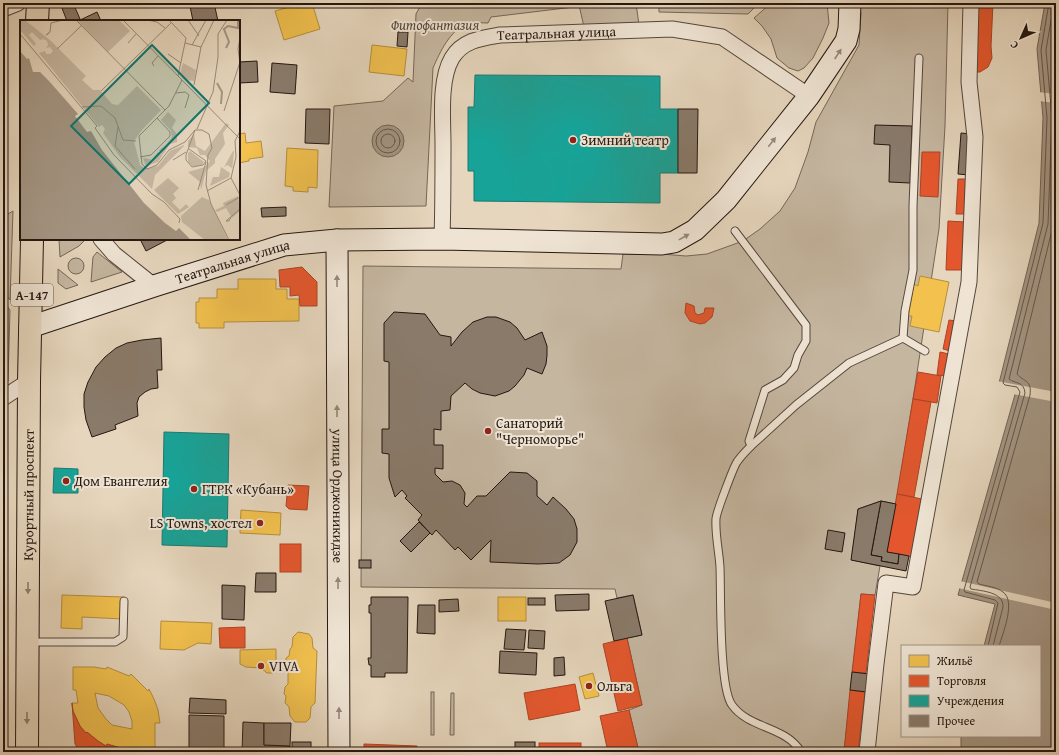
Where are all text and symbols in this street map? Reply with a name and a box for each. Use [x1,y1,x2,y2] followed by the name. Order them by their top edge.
[391,15,479,35] park label: Фитофантазия
[1001,18,1041,58] north arrow
[20,20,240,240] inset map
[496,21,617,45] street label: Театральная улица
[1006,37,1022,53] text: С
[834,48,842,59] one-way arrow
[581,130,669,150] place label: Зимний театр
[568,135,578,145] marker: Зимний театр
[768,137,776,148] one-way arrow
[678,233,690,240] one-way arrow
[173,234,291,289] street label: Театральная улица
[334,274,340,287] one-way arrow
[11,284,53,306] road number: А-147
[334,404,340,417] one-way arrow
[496,413,584,449] place label: Санаторий "Черноморье"
[483,426,493,436] marker: Санаторий "Черноморье"
[328,428,348,564] street label: улица Орджоникидзе
[18,429,39,561] street label: Курортный проспект
[73,471,167,491] place label: Дом Евангелия
[61,476,71,486] marker: Дом Евангелия
[202,479,294,499] place label: ГТРК «Кубань»
[189,484,199,494] marker: ГТРК «Кубань»
[150,513,252,533] place label: LS Towns, хостел
[255,518,265,528] marker: LS Towns, хостел
[335,576,341,589] one-way arrow
[25,582,31,595] one-way arrow
[901,645,1041,737] legend
[936,652,973,669] text: Жильё
[269,656,299,676] place label: VIVA
[256,661,266,671] marker: VIVA
[937,672,986,689] text: Торговля
[597,676,633,696] place label: Ольга
[584,681,594,691] marker: Ольга
[937,692,1004,709] text: Учреждения
[336,706,342,719] one-way arrow
[24,712,30,725] one-way arrow
[937,712,975,729] text: Прочее

